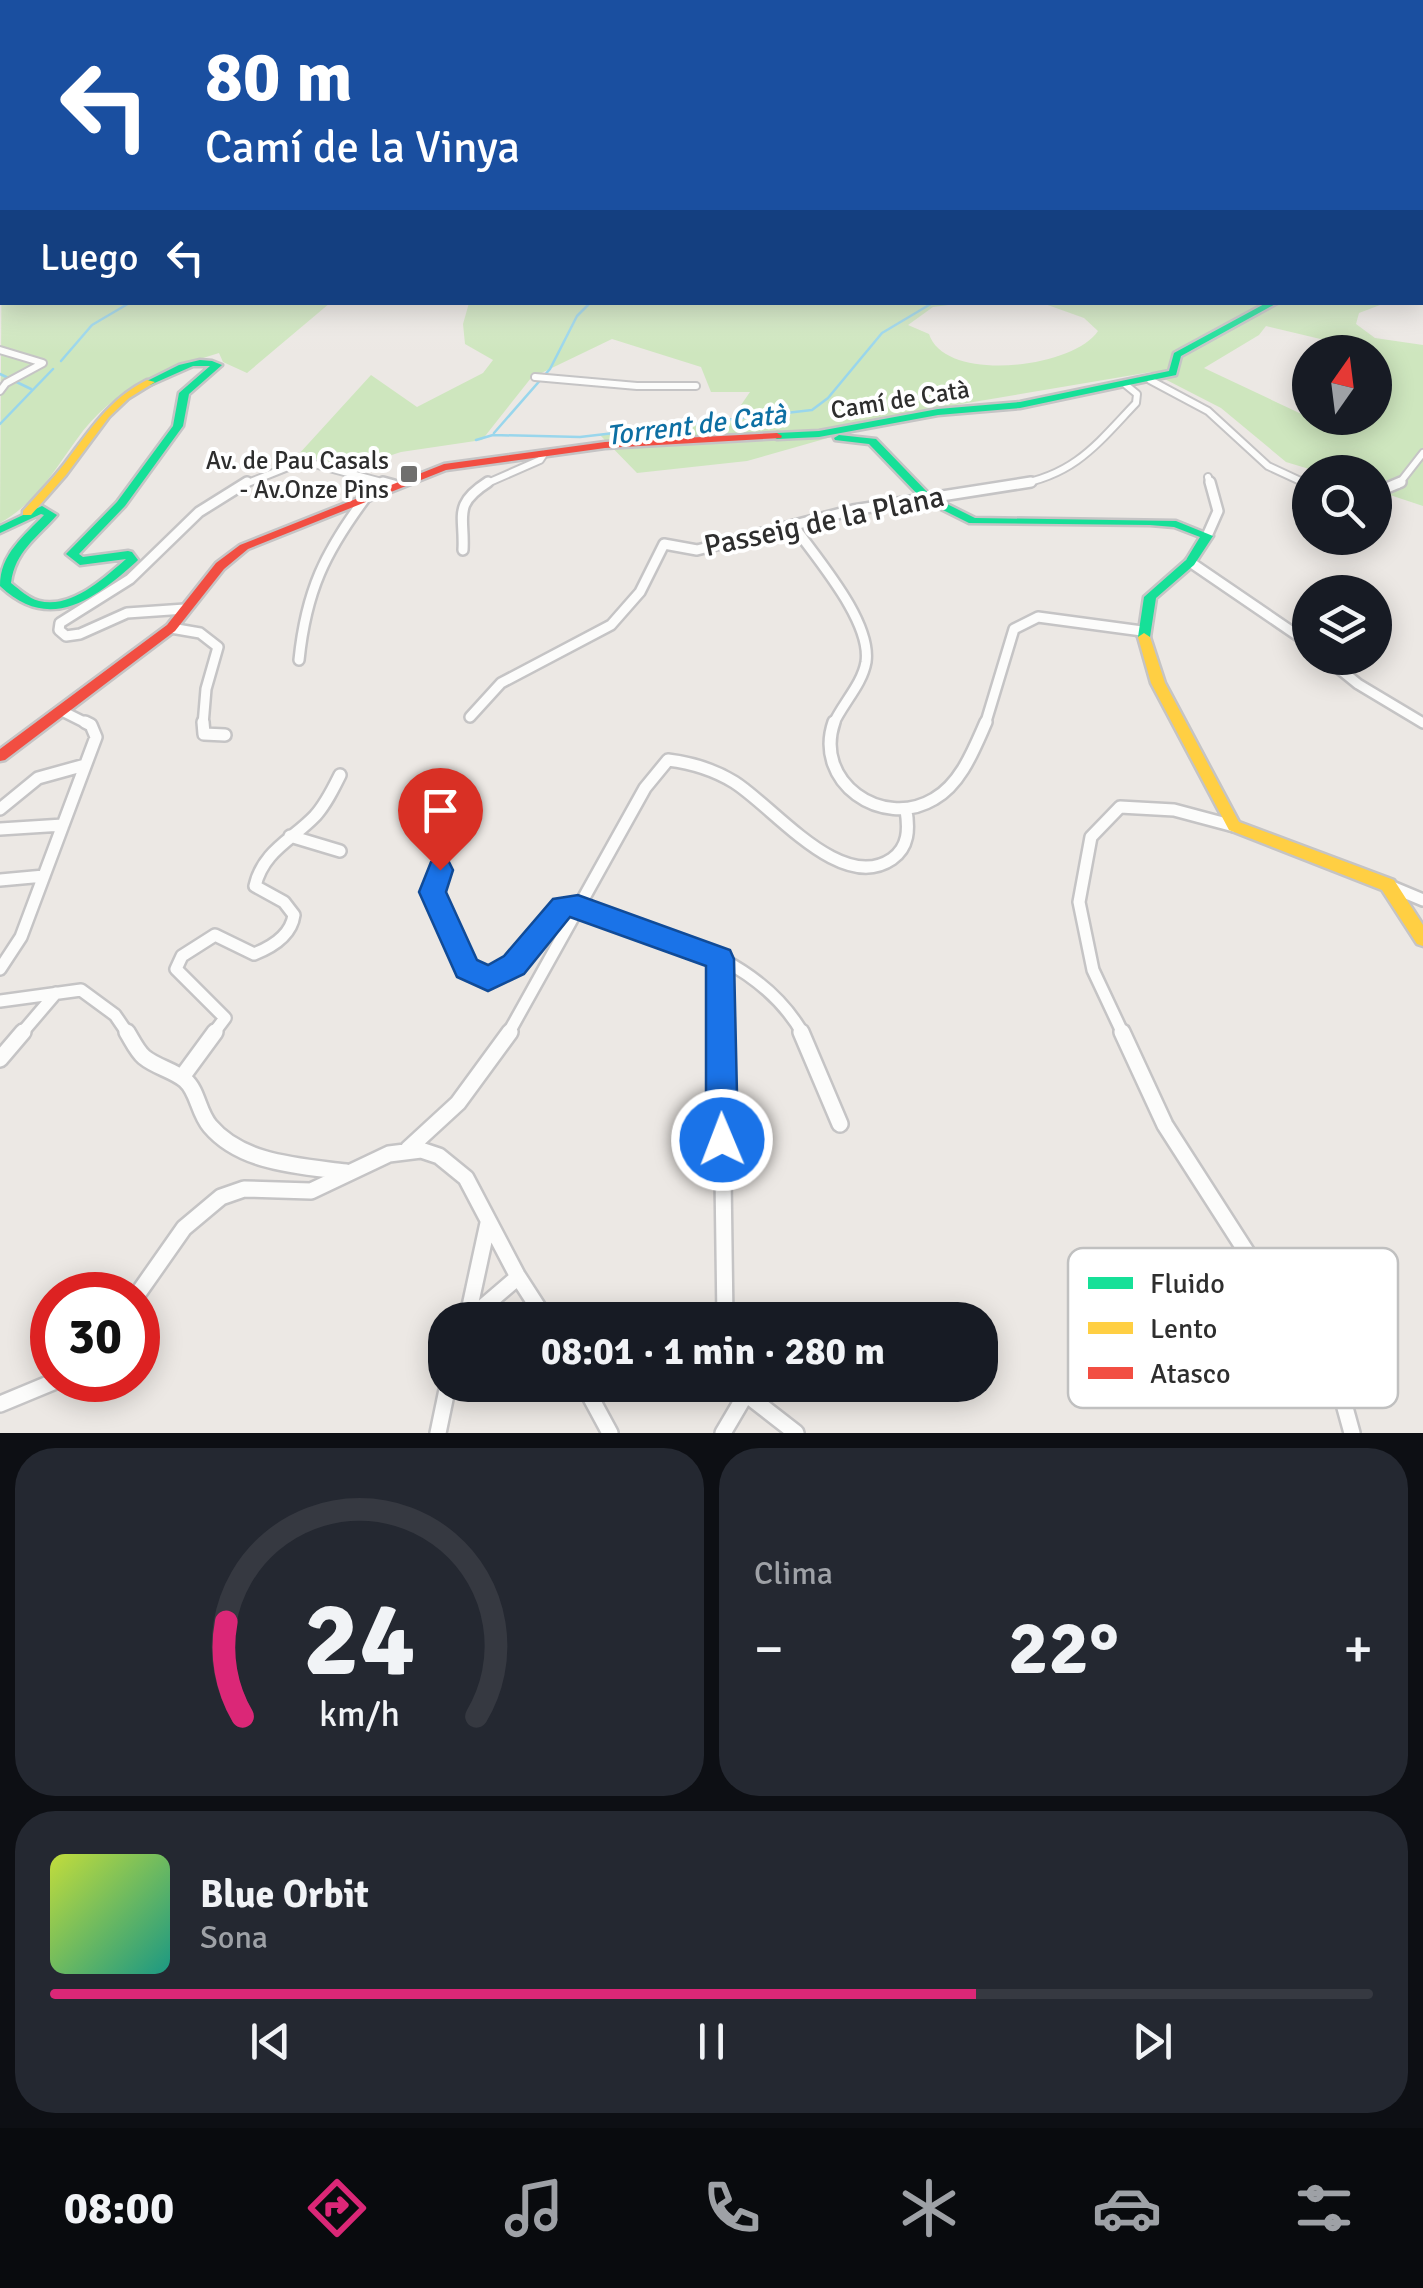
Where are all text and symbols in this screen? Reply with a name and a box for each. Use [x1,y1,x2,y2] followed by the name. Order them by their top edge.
[205,34,353,120] text: 80 m
[40,40,170,170] icon: left
[205,120,520,175] text: Camí de la Vinya
[158,230,213,285] icon: left
[40,234,138,281] text: Luego
[1292,335,1392,435] north arrow
[1292,335,1392,675] map controls
[829,373,972,426] street label: Camí de Catà
[604,397,789,453] water label: Torrent de Catà
[206,445,389,505] place label: Av. de Pau Casals - Av.Onze Pins
[1292,455,1392,555] button: search
[398,463,420,485] marker: Av. de Pau Casals - Av.Onze Pins
[701,478,947,565] street label: Passeig de la Plana
[1292,575,1392,675] button: layers
[398,768,483,871] pin
[413,783,468,838] icon: arrive
[670,1088,774,1192] position arrow
[1068,1248,1398,1408] legend
[1150,1267,1225,1301] text: Fluido
[30,1272,160,1402] speed limit sign: 30
[1150,1312,1217,1346] text: Lento
[541,1328,885,1375] text: 08:01 · 1 min · 280 m
[1150,1357,1230,1391] text: Atasco
[754,1554,833,1593] text: Clima
[303,1576,416,1704] text: 24
[1008,1602,1119,1695] text: 22°
[754,1615,784,1683] text: −
[1343,1615,1373,1683] text: +
[319,1692,400,1736] text: km/h
[200,1871,369,1918] text: Blue Orbit
[200,1918,268,1957] text: Sona
[243,2014,298,2069] icon: previous
[684,2014,739,2069] icon: pause
[1125,2014,1180,2069] icon: next
[302,2173,372,2243] icon: directions
[499,2173,569,2243] icon: music
[697,2173,767,2243] icon: phone
[894,2173,964,2243] icon: climate
[1092,2173,1162,2243] icon: car
[1289,2173,1359,2243] icon: filters
[64,2181,174,2236] text: 08:00

